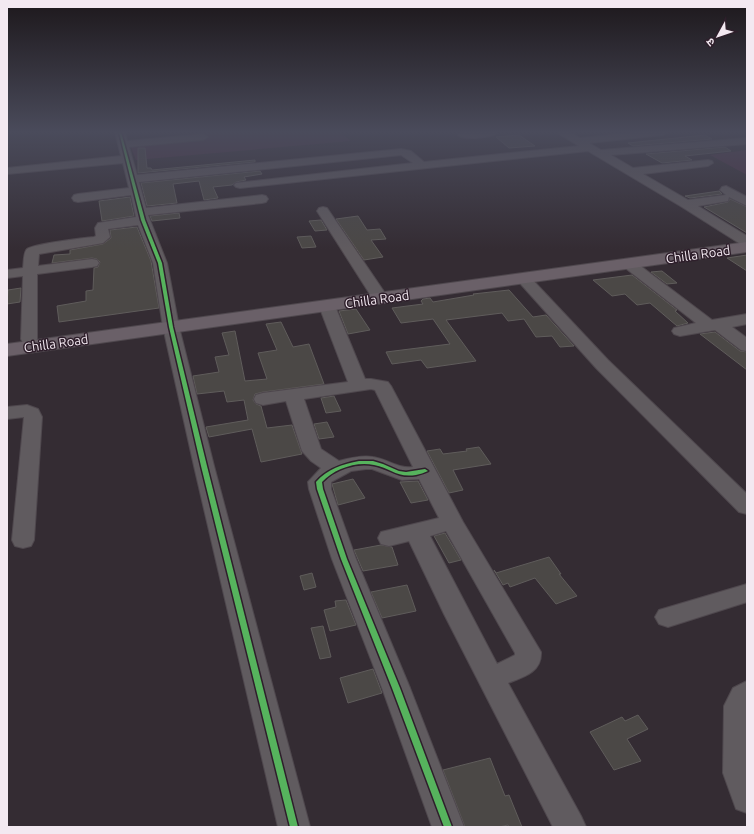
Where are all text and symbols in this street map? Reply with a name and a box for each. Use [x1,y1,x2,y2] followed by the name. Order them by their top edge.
[698,16,738,56] north arrow
[703,36,717,49] text: उ
[665,243,731,265] street label: Chilla Road
[344,288,410,310] street label: Chilla Road
[23,332,89,354] street label: Chilla Road

